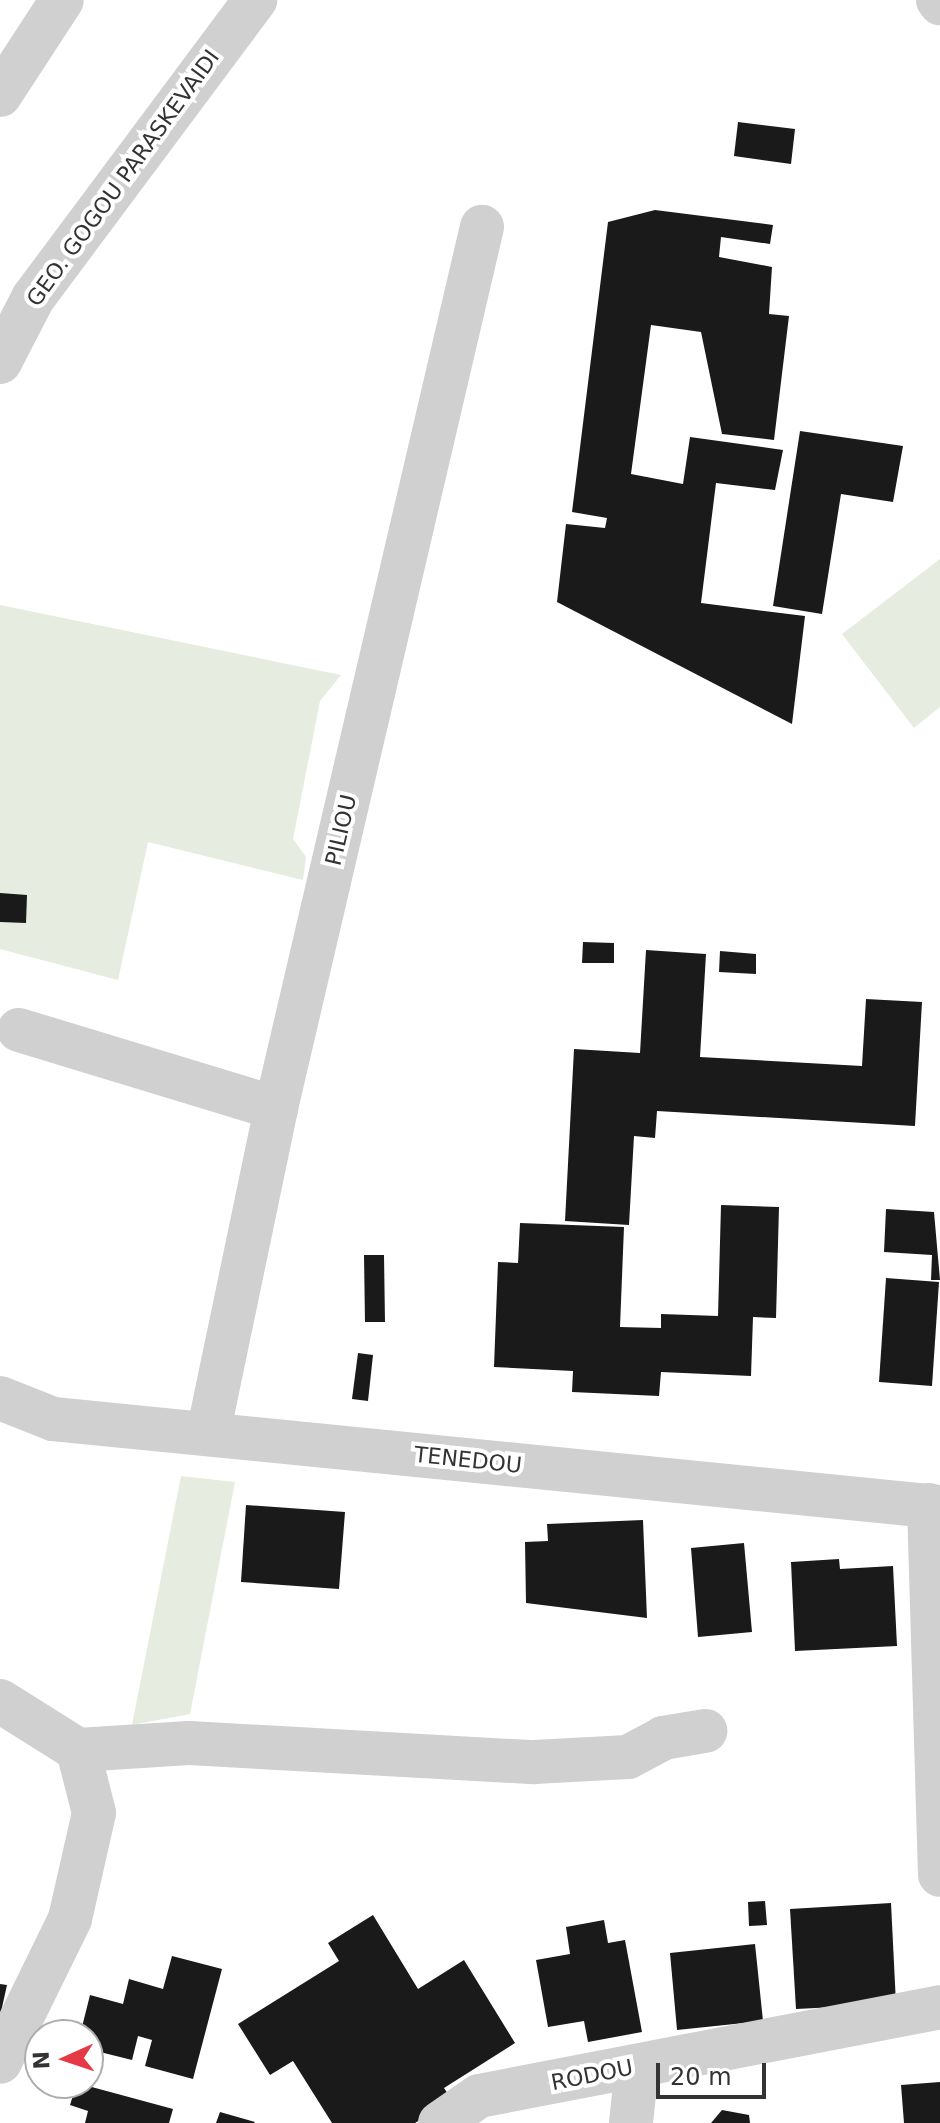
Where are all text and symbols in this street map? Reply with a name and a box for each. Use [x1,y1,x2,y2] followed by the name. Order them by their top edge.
[21,45,225,311] street label: GEO. GOGOU PARASKEVAIDI
[320,792,362,868] street label: PILIOU
[413,1441,523,1479] street label: TENEDOU
[24,2019,104,2099] north arrow
[660,2047,770,2097] scale bar
[29,2050,54,2070] text: N
[549,2054,635,2096] street label: RODOU
[670,2063,732,2091] text: 20 m

